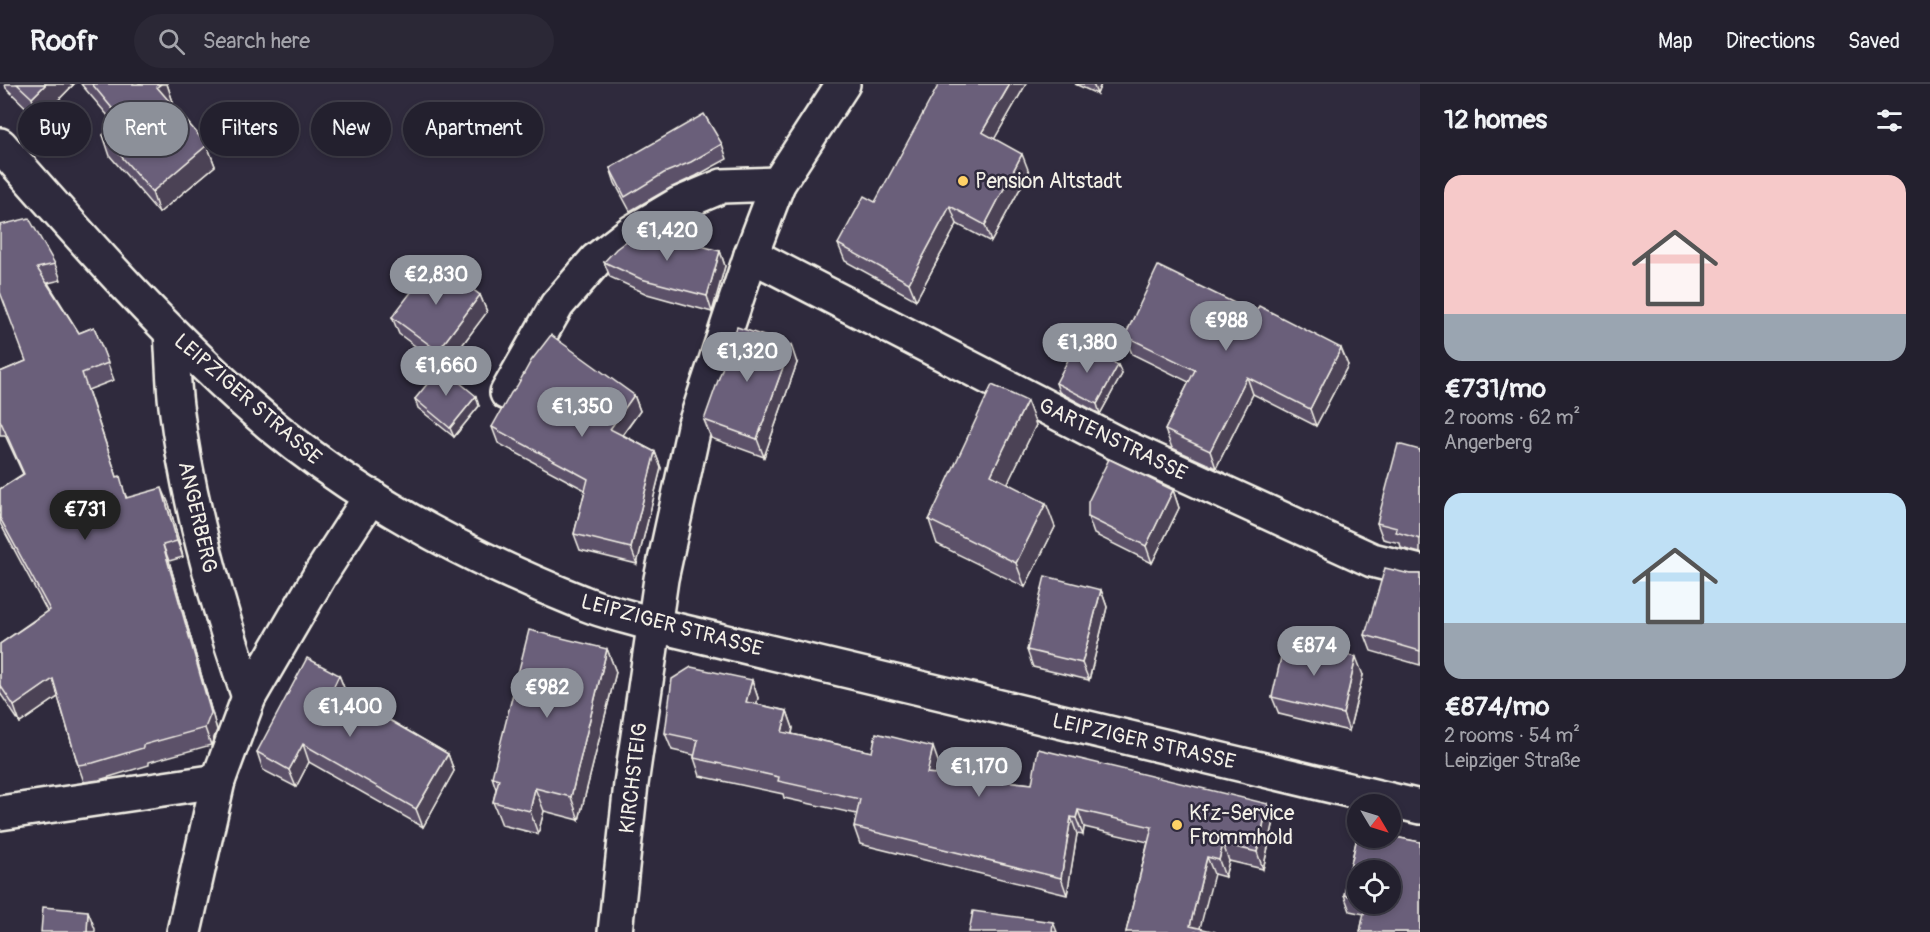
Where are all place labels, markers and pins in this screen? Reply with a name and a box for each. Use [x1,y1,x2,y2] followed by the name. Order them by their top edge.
[975,168,1123,195] place label: Pension Altstadt
[956,174,970,188] marker: Pension Altstadt
[618,211,716,262] pin: €1,420
[387,255,485,306] pin: €2,830
[1190,301,1262,352] pin: €988
[1038,323,1136,374] pin: €1,380
[698,332,796,383] pin: €1,320
[397,346,495,397] pin: €1,660
[533,387,631,438] pin: €1,350
[49,490,121,541] pin: €731
[1278,626,1350,677] pin: €874
[511,668,583,719] pin: €982
[301,687,399,738] pin: €1,400
[930,747,1028,798] pin: €1,170
[1189,800,1295,851] place label: Kfz-Service Frommhold
[1170,818,1184,832] marker: Kfz-Service Frommhold

